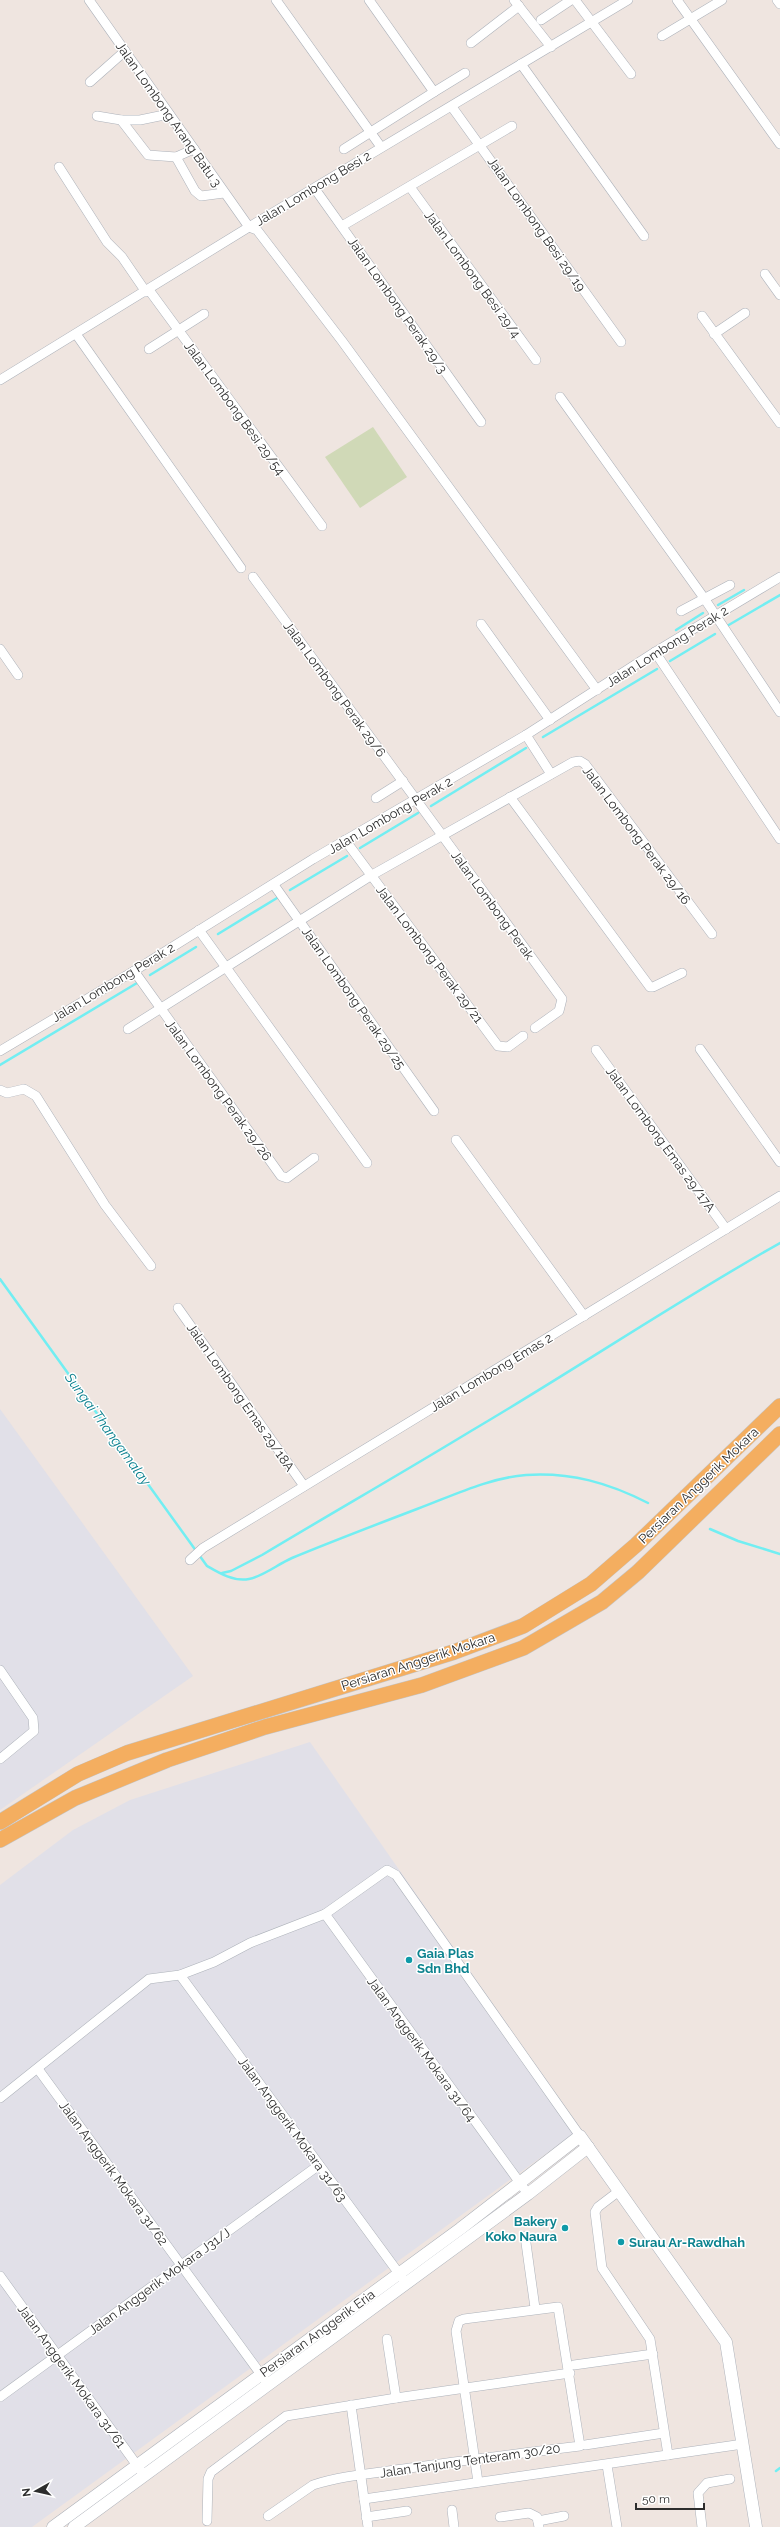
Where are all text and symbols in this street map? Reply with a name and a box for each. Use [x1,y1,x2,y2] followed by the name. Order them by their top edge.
[113,39,225,190] street label: Jalan Lombong Arang Batu 3
[253,148,374,229] street label: Jalan Lombong Besi 2
[484,154,589,295] street label: Jalan Lombong Besi 29/19
[421,208,524,341] street label: Jalan Lombong Besi 29/4
[345,234,450,376] street label: Jalan Lombong Perak 29/3
[181,339,288,478] street label: Jalan Lombong Besi 29/54
[604,603,731,690] street label: Jalan Lombong Perak 2
[280,619,389,760] street label: Jalan Lombong Perak 29/6
[580,763,694,908] street label: Jalan Lombong Perak 29/16
[326,774,455,857] street label: Jalan Lombong Perak 2
[448,848,537,963] street label: Jalan Lombong Perak
[373,883,486,1026] street label: Jalan Lombong Perak 29/21
[299,924,408,1072] street label: Jalan Lombong Perak 29/25
[49,940,178,1025] street label: Jalan Lombong Perak 2
[162,1017,275,1164] street label: Jalan Lombong Perak 29/26
[603,1064,718,1215] street label: Jalan Lombong Emas 29/17A
[184,1321,298,1474] street label: Jalan Lombong Emas 29/18A
[427,1330,555,1415] street label: Jalan Lombong Emas 2
[61,1369,155,1489] water label: Sungai Thangamalay
[635,1424,761,1547] street label: Persiaran Anggerik Mokara
[339,1630,497,1693] street label: Persiaran Anggerik Mokara
[417,1946,474,1976] place label: Gaia Plas Sdn Bhd
[404,1955,414,1965] marker: Gaia Plas Sdn Bhd
[364,1974,479,2124] street label: Jalan Anggerik Mokara 31/64
[235,2054,350,2204] street label: Jalan Anggerik Mokara 31/63
[56,2098,171,2249] street label: Jalan Anggerik Mokara 31/62
[485,2214,558,2244] place label: Bakery Koko Naura
[560,2223,570,2233] marker: Bakery Koko Naura
[86,2225,233,2338] street label: Jalan Anggerik Mokara J31/J
[629,2235,745,2250] place label: Surau Ar-Rawdhah
[616,2237,626,2247] marker: Surau Ar-Rawdhah
[257,2287,378,2380] street label: Persiaran Anggerik Eria
[15,2302,129,2451] street label: Jalan Anggerik Mokara 31/61
[379,2440,561,2481] street label: Jalan Tanjung Tenteram 30/20
[16,2471,56,2511] north arrow
[636,2485,704,2511] scale bar
[20,2487,34,2497] text: N
[642,2492,670,2506] text: 50 m

